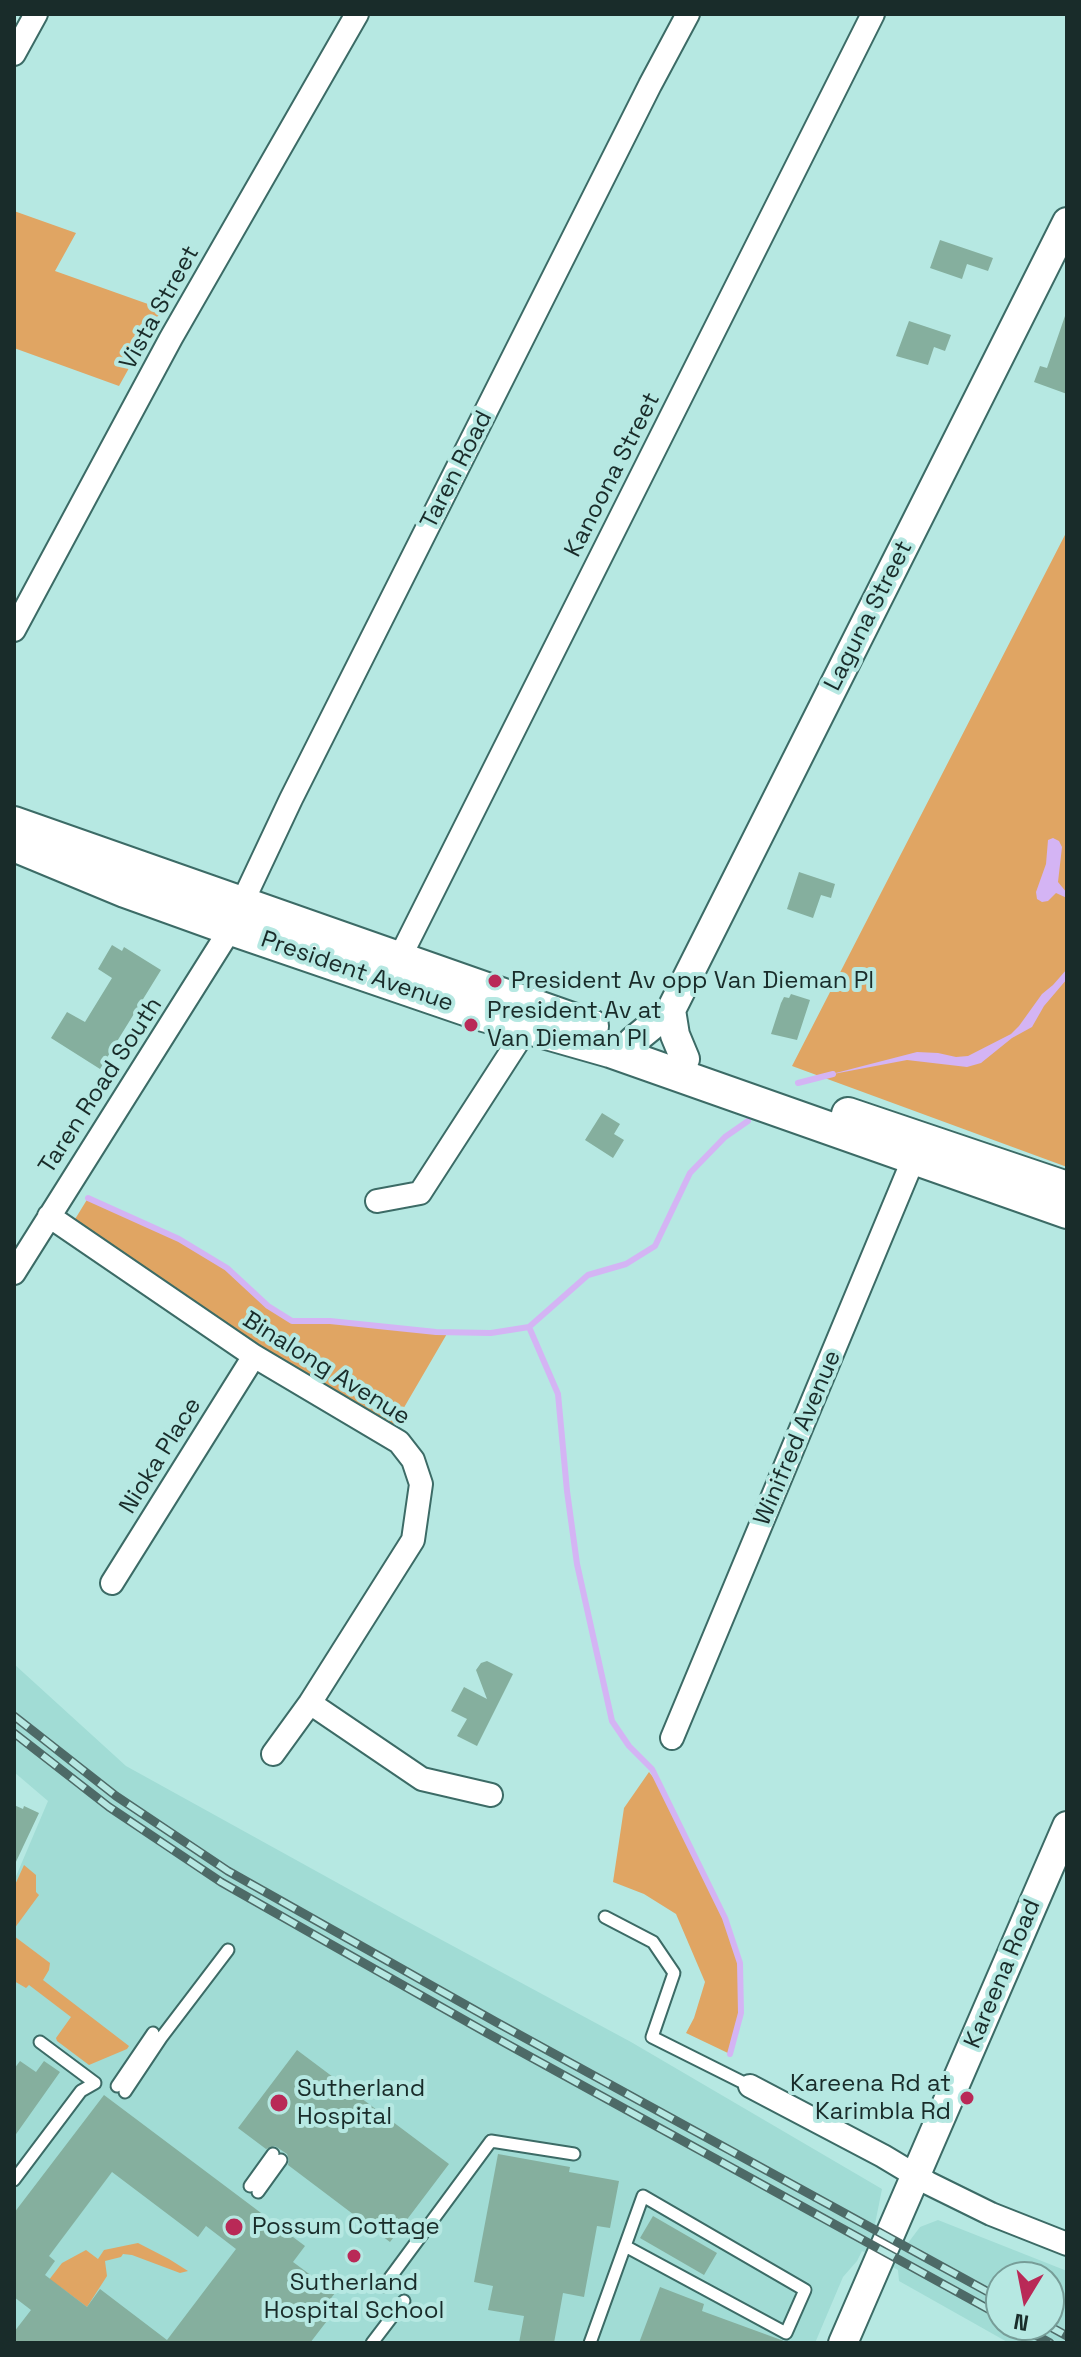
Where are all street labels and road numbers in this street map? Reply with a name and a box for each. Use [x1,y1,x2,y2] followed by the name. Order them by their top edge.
[114,241,206,375] street label: Vista Street
[559,388,667,562] street label: Kanoona Street
[415,406,499,534] street label: Taren Road
[819,536,919,696] street label: Laguna Street
[257,926,457,1018] street label: President Avenue
[33,992,169,1180] street label: Taren Road South
[237,1306,415,1432] street label: Binalong Avenue
[748,1346,848,1530] street label: Winifred Avenue
[114,1393,208,1519] street label: Nioka Place
[959,1895,1047,2053] street label: Kareena Road

